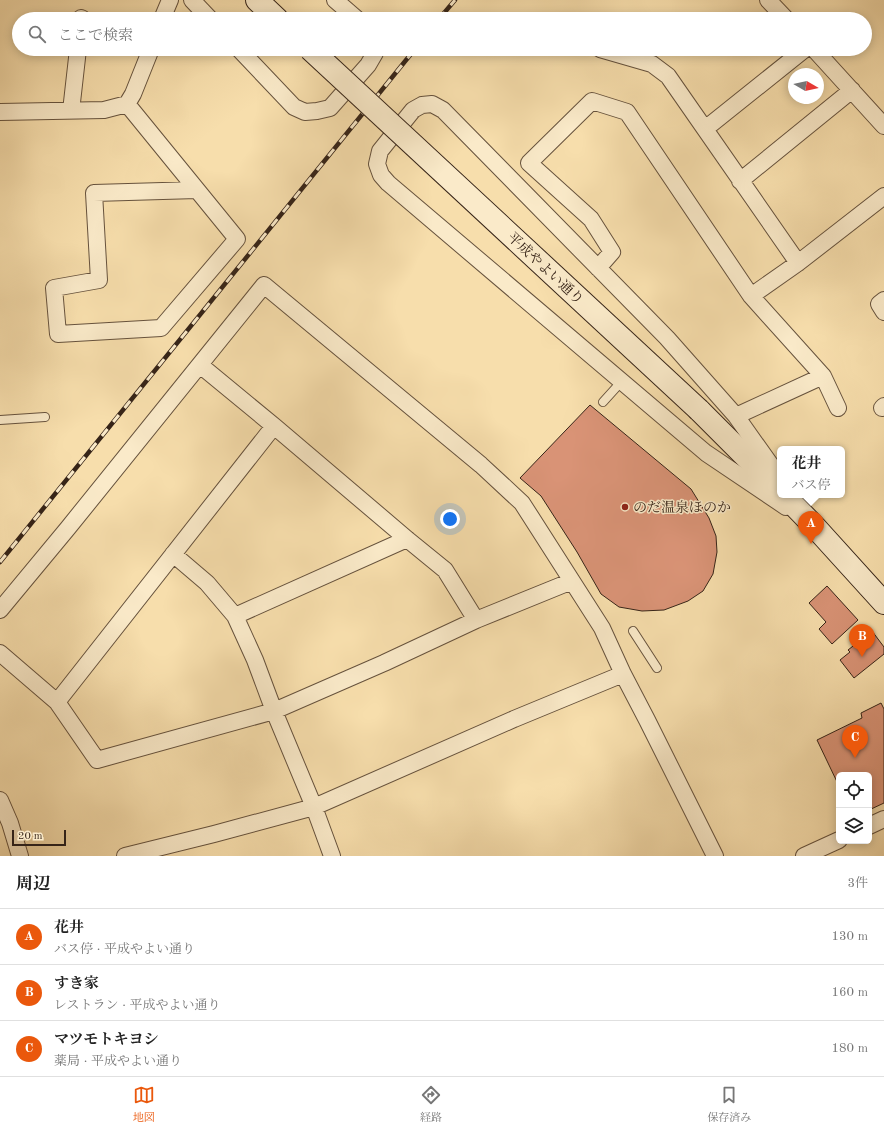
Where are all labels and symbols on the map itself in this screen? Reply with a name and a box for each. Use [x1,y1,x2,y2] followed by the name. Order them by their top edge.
[788,68,824,104] north arrow
[505,229,587,307] street label: 平成やよい通り
[633,500,731,515] place label: のだ温泉ほのか
[620,502,630,512] marker: のだ温泉ほのか
[440,509,460,529] your location
[798,511,824,544] pin: A
[849,624,875,657] pin: B
[842,725,868,758] pin: C
[12,828,66,847] scale bar

